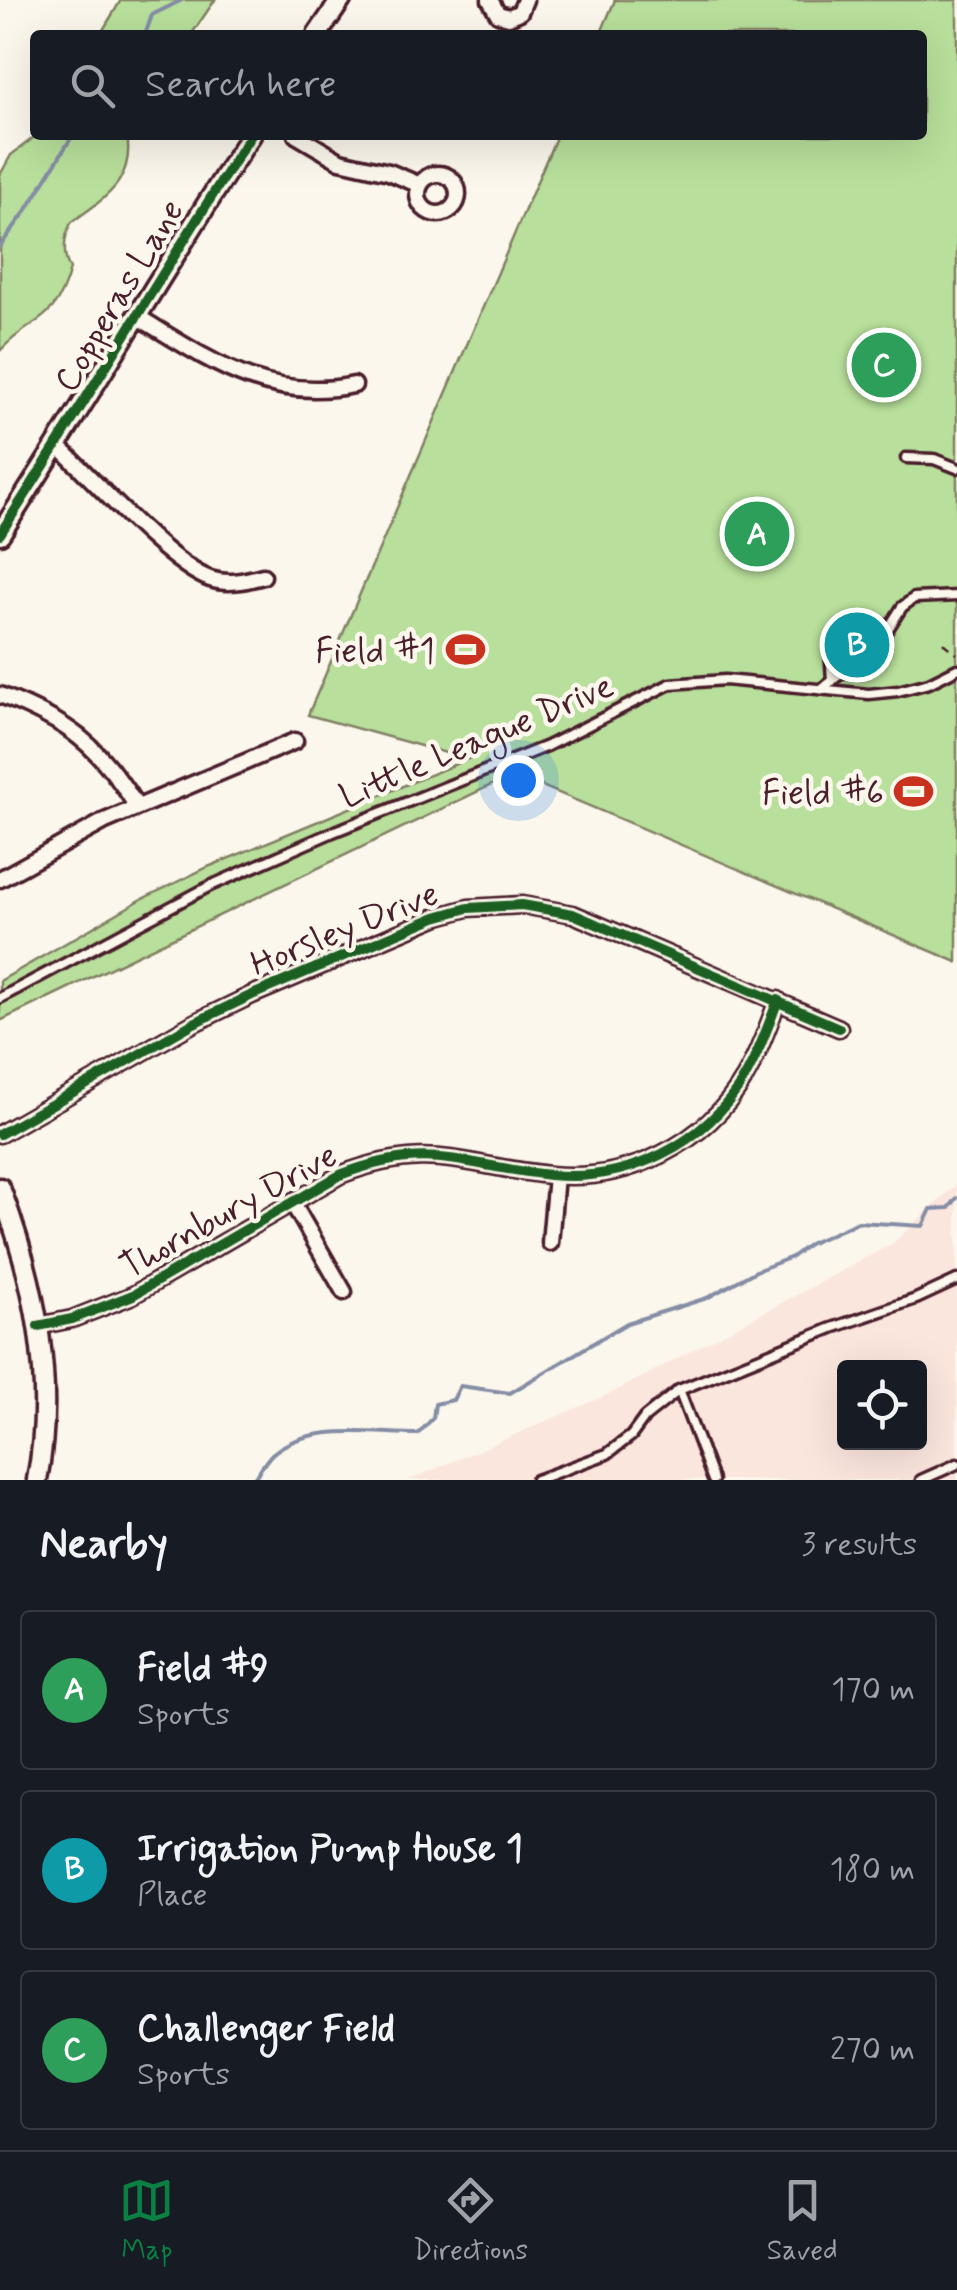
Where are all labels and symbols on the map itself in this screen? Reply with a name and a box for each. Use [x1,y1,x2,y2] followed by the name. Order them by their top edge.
[44,191,195,401] street label: Copperas Lane
[852,328,916,402] pin: C
[724,496,790,572] pin: A
[824,608,890,682] pin: B
[315,629,435,675] place label: Field #1
[444,629,486,671] sports icon: Field #1
[333,663,622,823] street label: Little League Drive
[493,755,544,806] your location
[762,771,884,817] place label: Field #6
[893,771,935,813] sports icon: Field #6
[244,871,446,988] street label: Horsley Drive
[112,1133,346,1290] street label: Thornbury Drive

